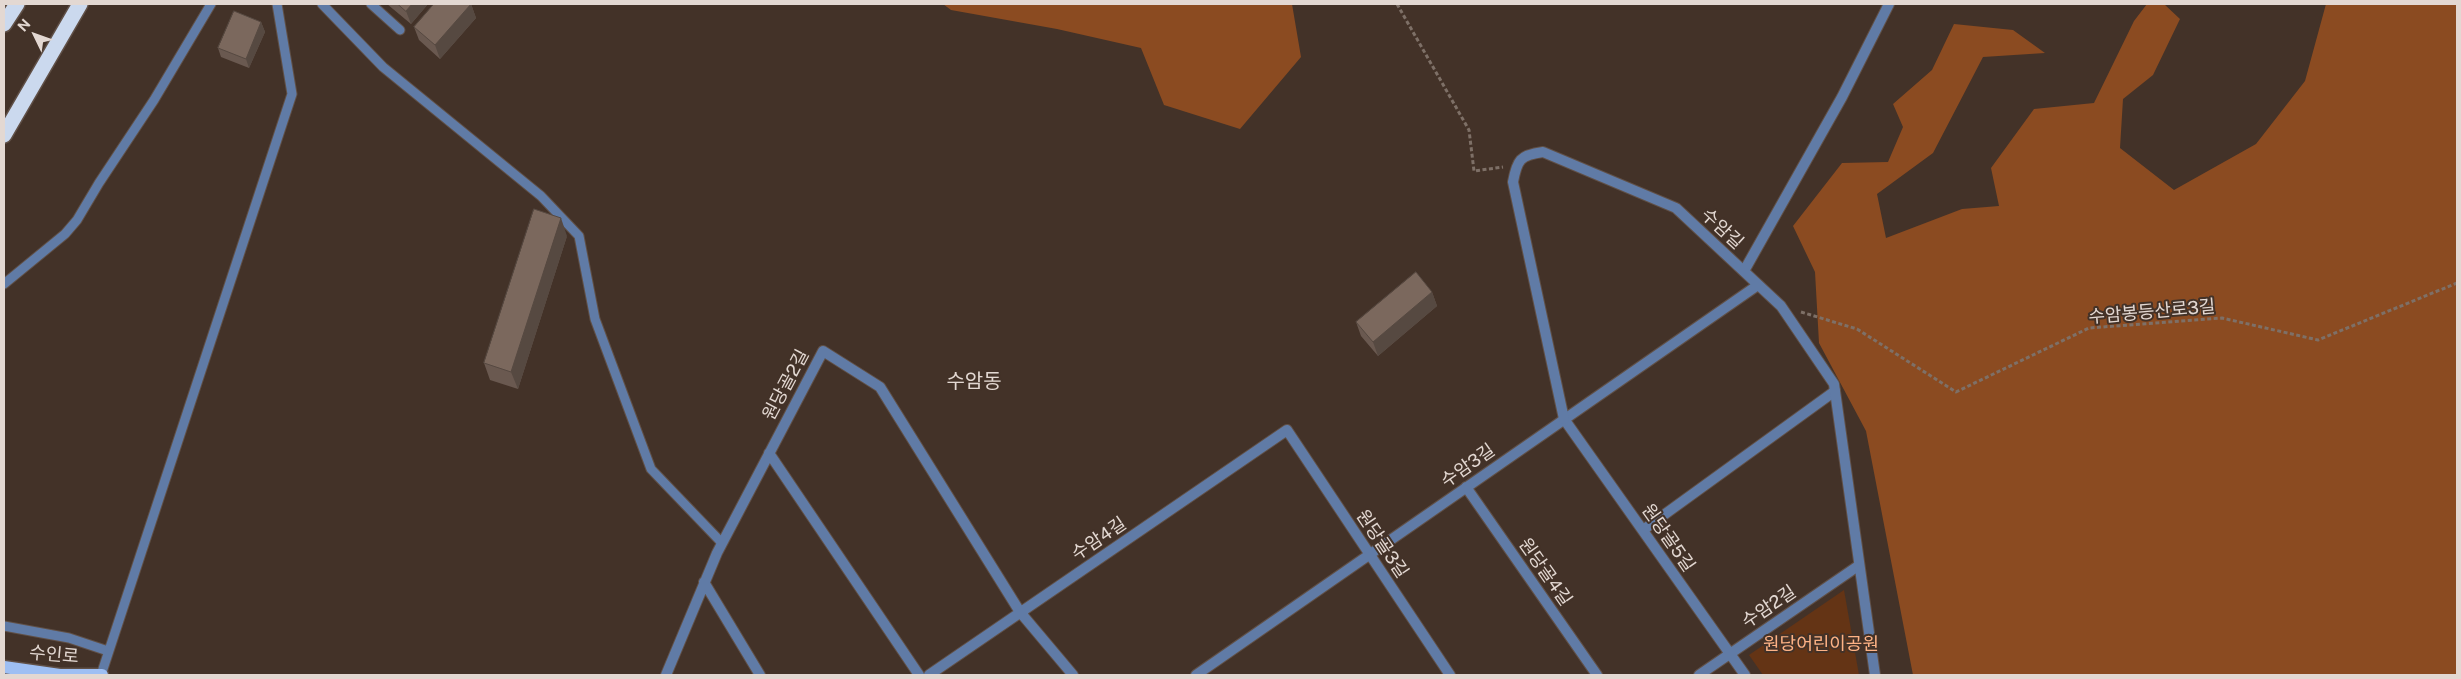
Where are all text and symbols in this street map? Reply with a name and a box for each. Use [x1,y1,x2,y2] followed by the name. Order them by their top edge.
[10,10,60,60] north arrow
[14,16,33,34] text: N
[1696,204,1748,254] street label: 수암길
[2088,296,2216,328] street label: 수암봉등산로3길
[758,346,814,424] street label: 원당골2길
[946,370,1002,394] district label: 수암동
[1437,440,1499,492] street label: 수암3길
[1637,500,1699,576] street label: 원당골5길
[1351,506,1413,582] street label: 원당골3길
[1068,513,1130,565] street label: 수암4길
[1514,534,1576,610] street label: 원당골4길
[1738,581,1800,633] street label: 수암2길
[1763,633,1879,655] park label: 원당어린이공원
[28,642,80,668] street label: 수인로

